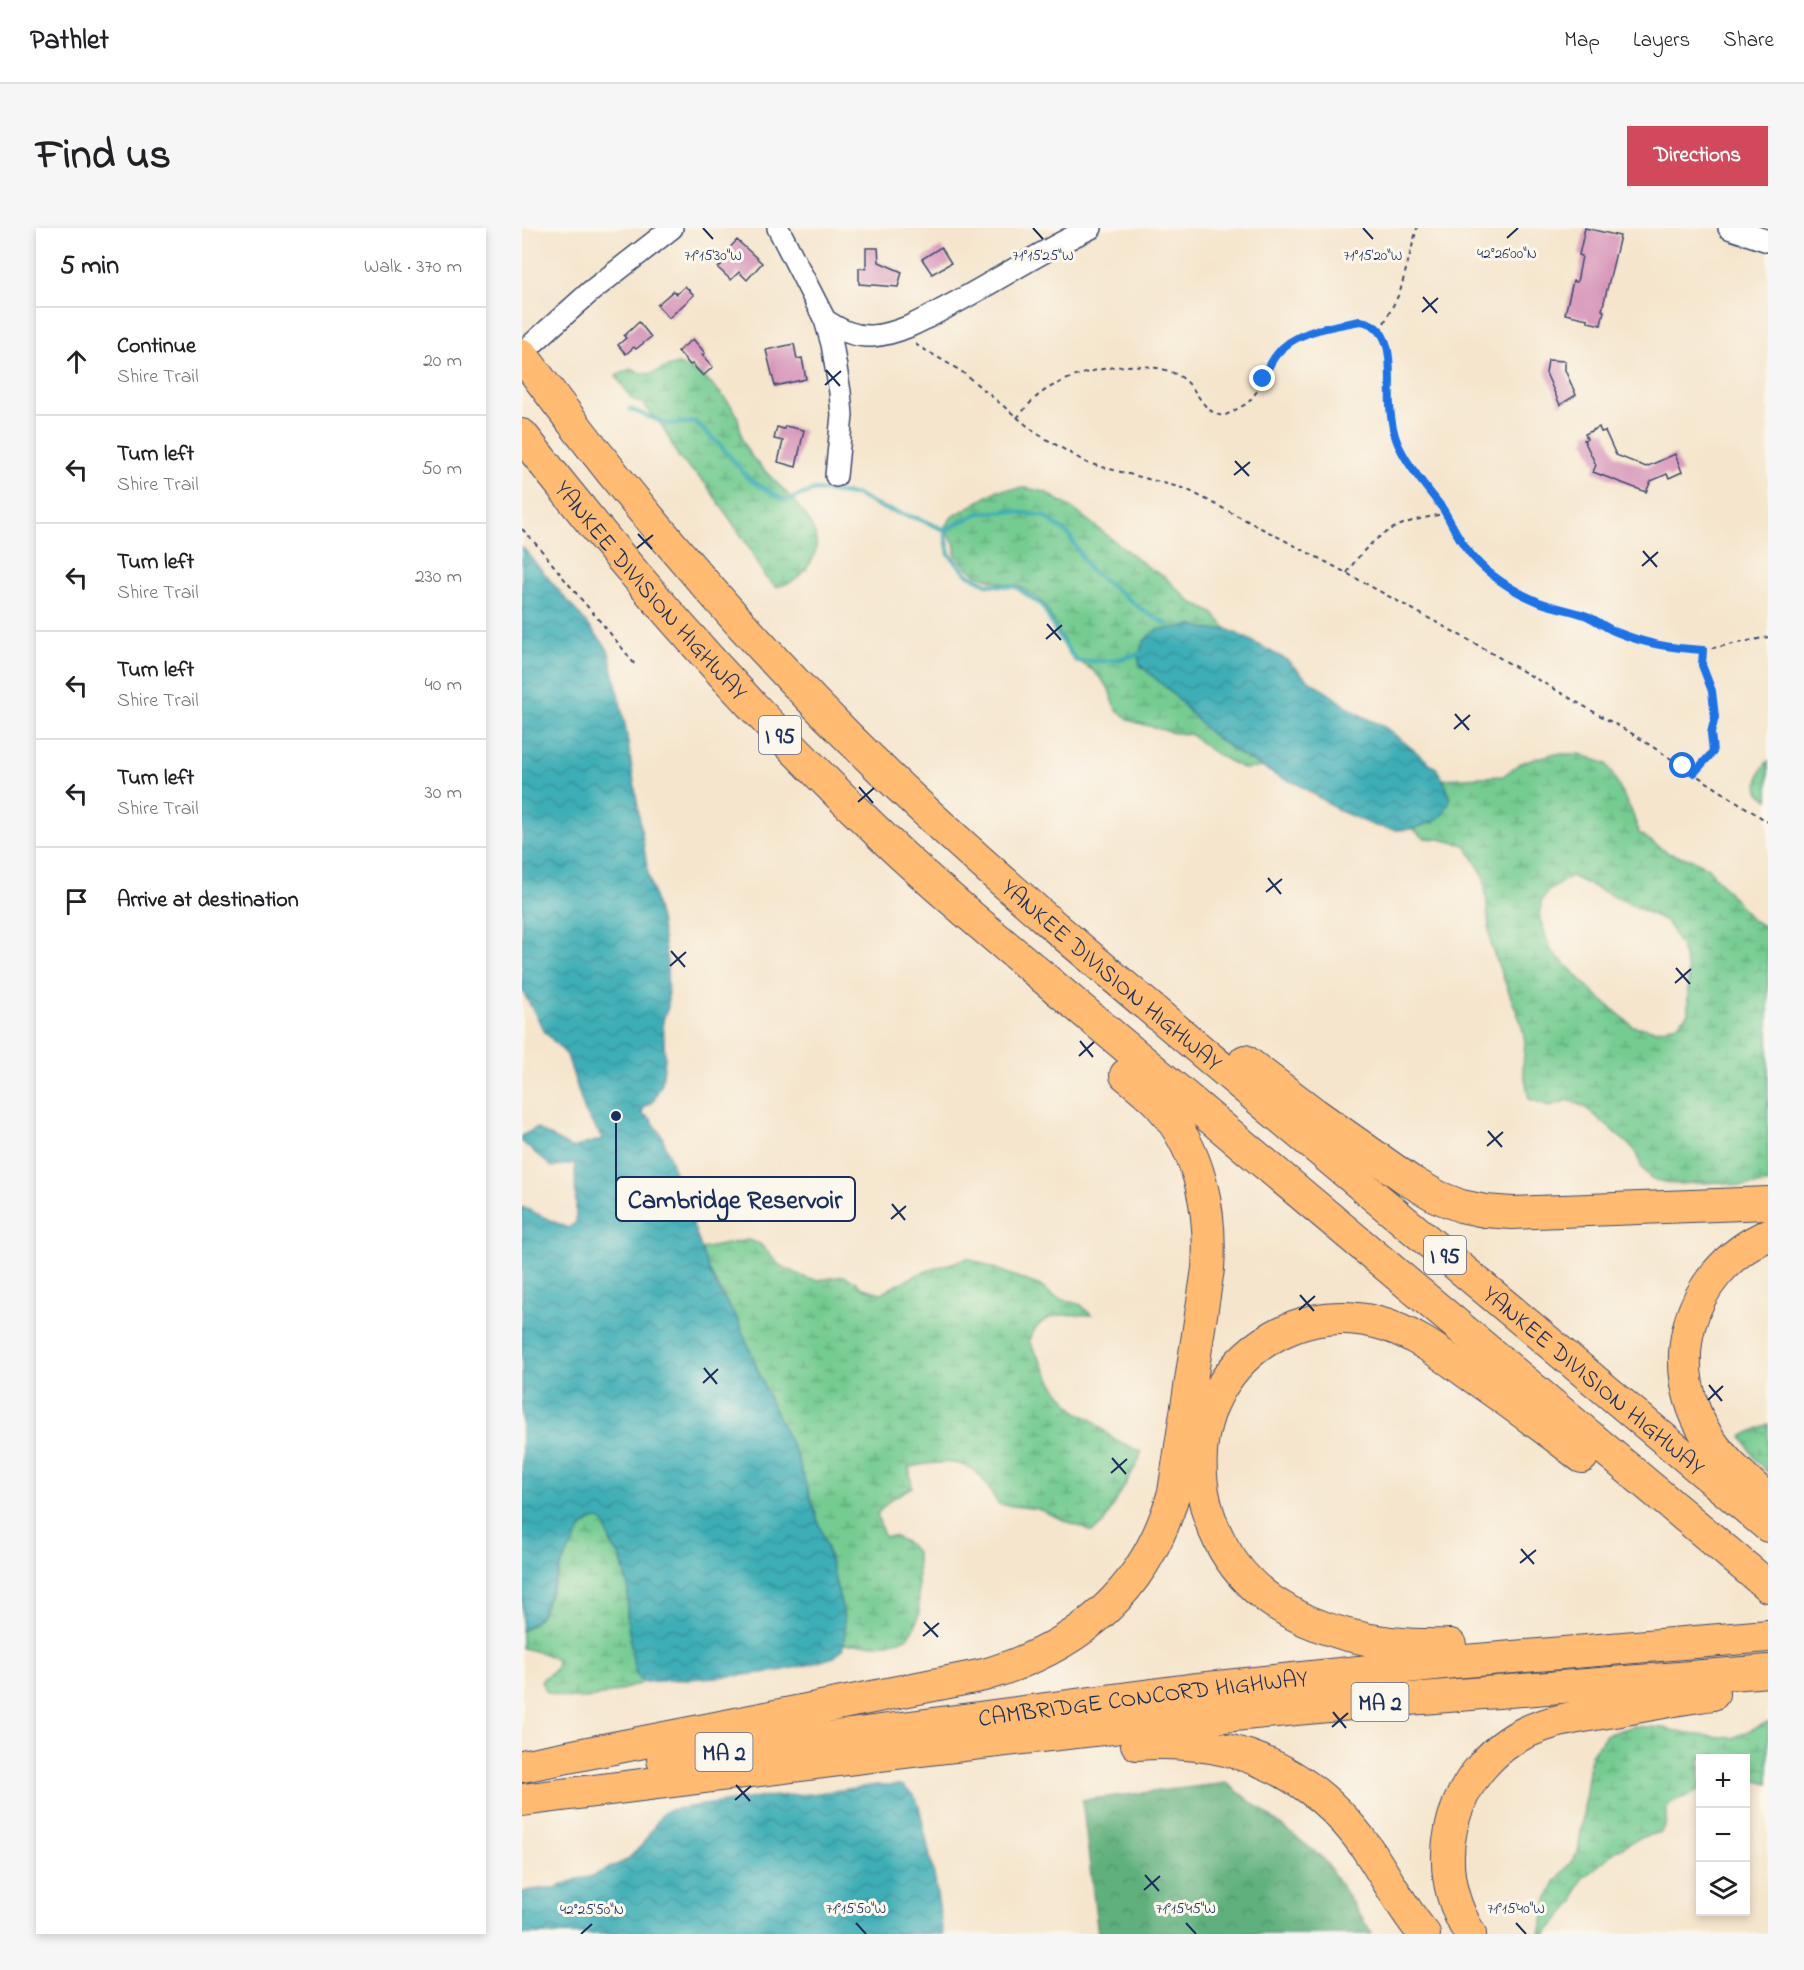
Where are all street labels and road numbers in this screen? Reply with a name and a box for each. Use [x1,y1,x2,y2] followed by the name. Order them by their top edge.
[544,474,754,710] street label: YANKEE DIVISION HIGHWAY
[759,716,801,754] road number: I 95
[992,872,1229,1081] street label: YANKEE DIVISION HIGHWAY
[1424,1236,1466,1274] road number: I 95
[1474,1279,1711,1486] street label: YANKEE DIVISION HIGHWAY
[976,1662,1310,1738] street label: CAMBRIDGE CONCORD HIGHWAY
[1352,1683,1408,1721] road number: MA 2
[696,1733,752,1771] road number: MA 2

